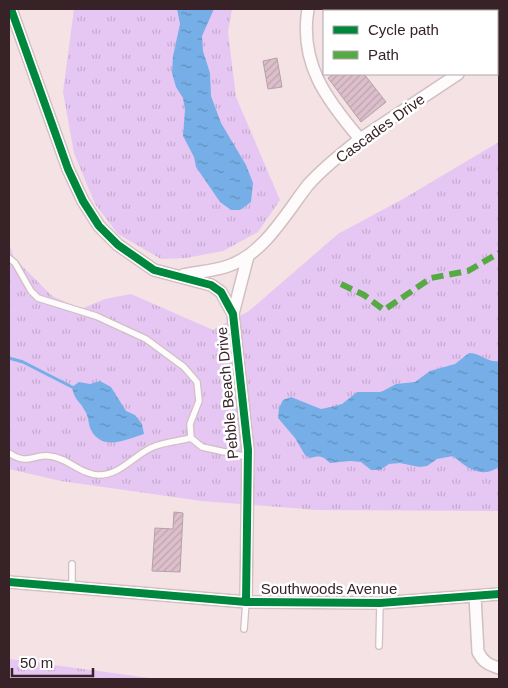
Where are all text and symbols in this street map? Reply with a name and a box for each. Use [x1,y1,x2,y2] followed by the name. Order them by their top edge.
[323,10,498,75] legend
[368,21,439,38] text: Cycle path
[368,46,399,63] text: Path
[332,90,428,166] street label: Cascades Drive
[213,326,241,460] street label: Pebble Beach Drive
[261,580,397,597] street label: Southwoods Avenue
[12,646,94,678] scale bar
[20,654,53,671] text: 50 m

